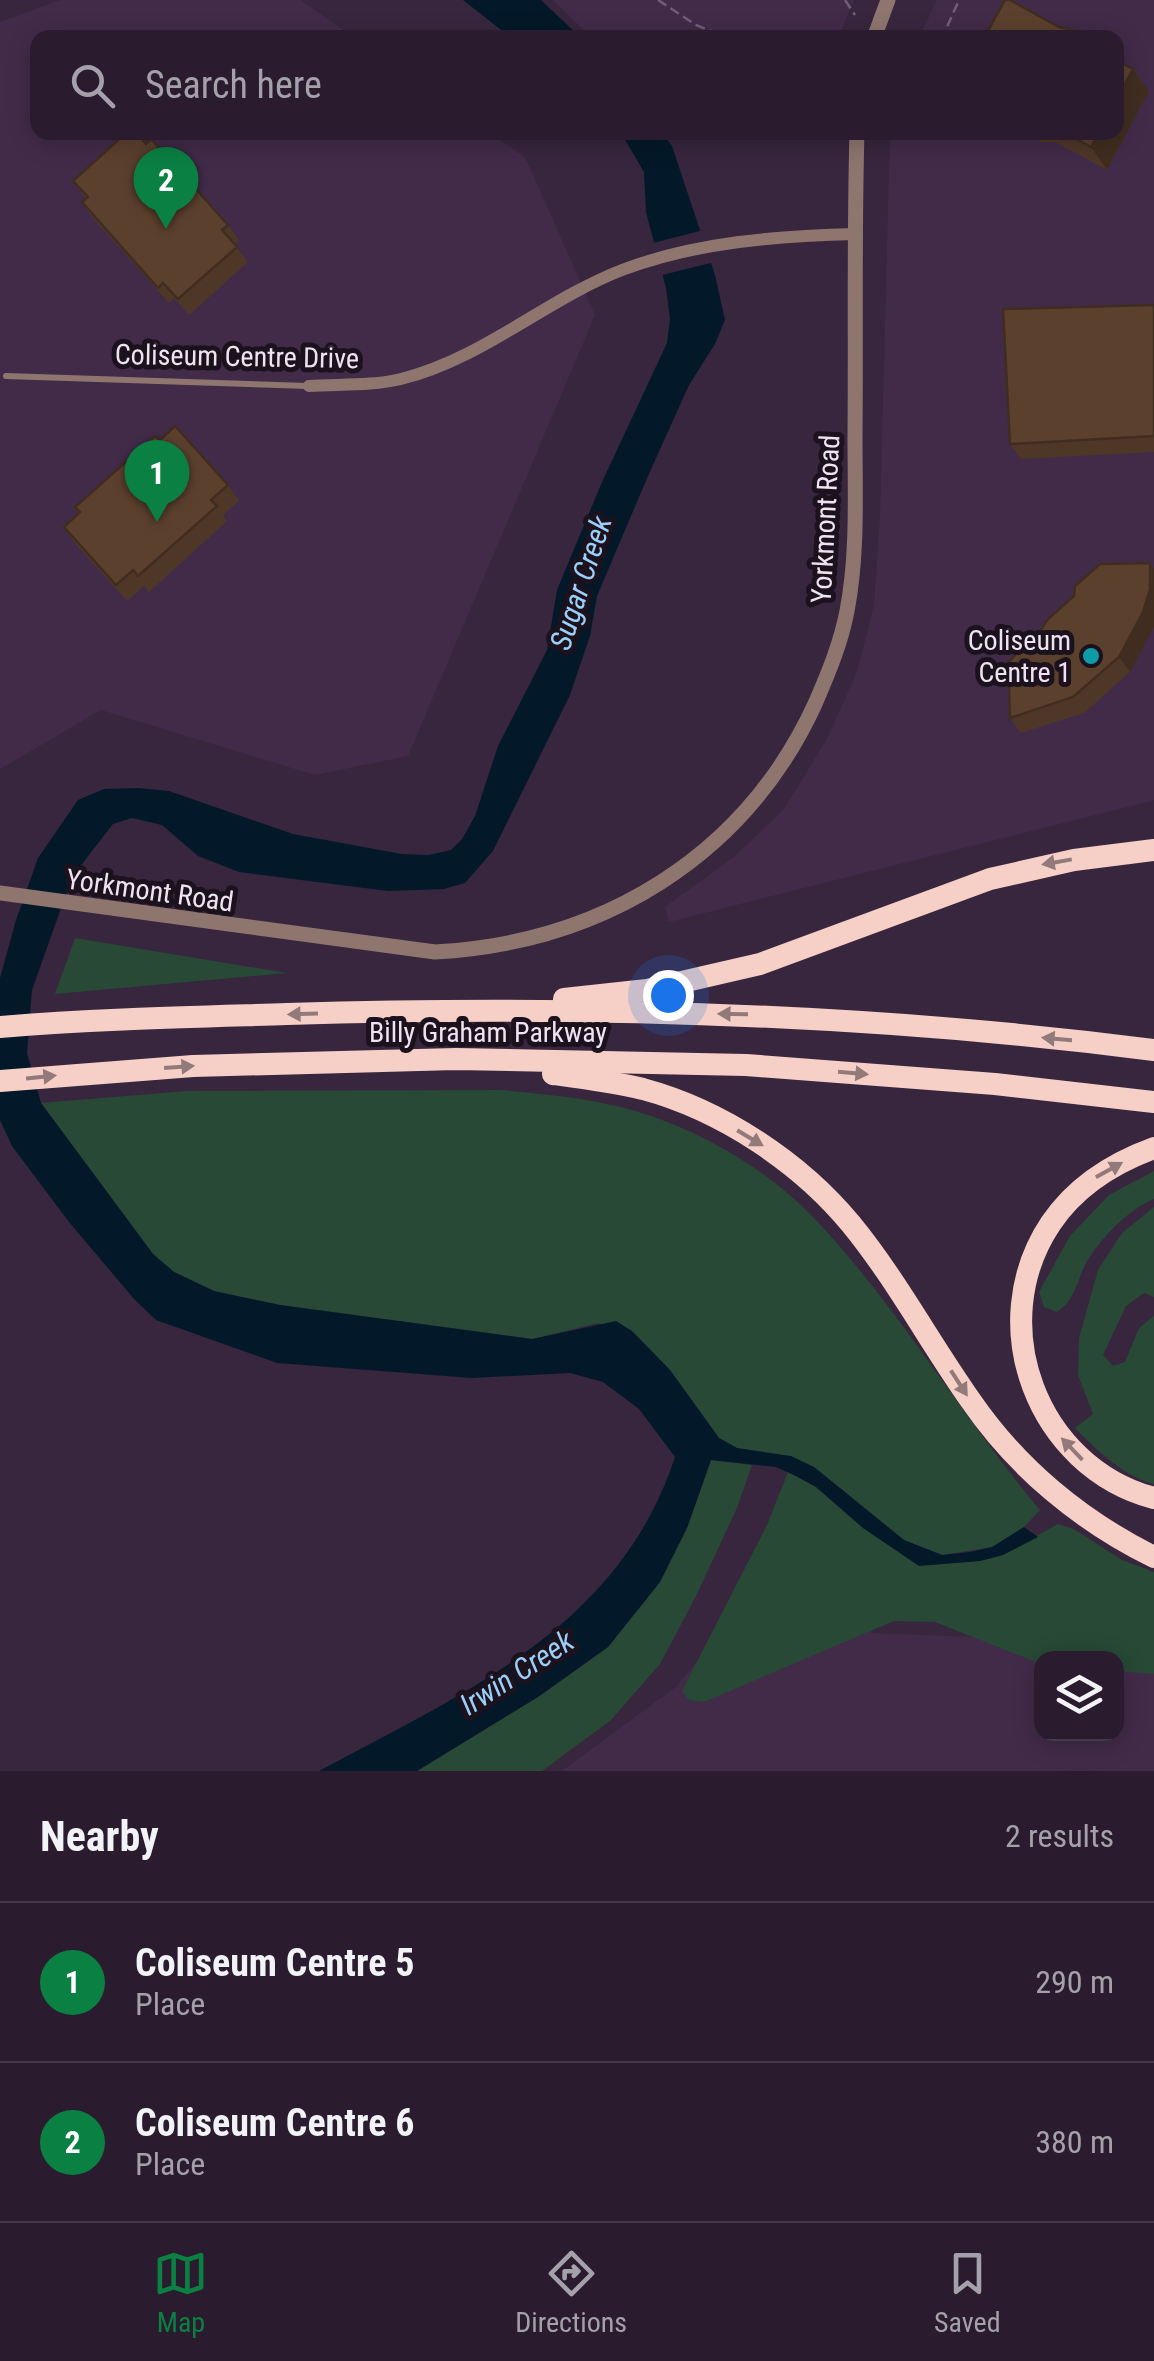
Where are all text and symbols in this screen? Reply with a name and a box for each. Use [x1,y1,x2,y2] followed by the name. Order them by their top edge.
[30,30,1124,140] search box
[65,58,120,113] icon: search
[145,63,322,107] text: Search here
[134,146,198,229] pin: 2
[115,338,359,375] street label: Coliseum Centre Drive
[805,434,846,604] street label: Yorkmont Road
[124,440,190,522] pin: 1
[542,511,619,654] water label: Sugar Creek
[968,624,1071,689] place label: Coliseum Centre 1
[1080,645,1102,667] marker: Coliseum Centre 1
[1042,855,1073,871] one-way arrow
[64,862,236,919] street label: Yorkmont Road
[643,970,694,1021] your location
[287,1006,319,1022] one-way arrow
[717,1006,749,1022] one-way arrow
[369,1016,607,1049] street label: Billy Graham Parkway
[1041,1031,1073,1047] one-way arrow
[163,1059,195,1075] one-way arrow
[838,1066,870,1082] one-way arrow
[25,1069,57,1085] one-way arrow
[736,1129,764,1146] one-way arrow
[1094,1162,1123,1179] one-way arrow
[949,1369,967,1396] one-way arrow
[1060,1437,1084,1461] one-way arrow
[453,1622,581,1722] water label: Irwin Creek
[1034,1651,1124,1741] map controls
[1034,1651,1124,1741] button: layers
[40,1812,159,1861] text: Nearby
[1005,1817,1114,1855] text: 2 results
[135,1941,414,1985] text: Coliseum Centre 5
[64,1963,81,2001] text: 1
[1035,1963,1114,2001] text: 290 m
[135,1985,205,2023] text: Place
[135,2101,414,2145] text: Coliseum Centre 6
[64,2123,81,2161] text: 2
[1035,2123,1114,2161] text: 380 m
[135,2145,205,2183] text: Place
[153,2246,208,2339] tab: Map
[515,2246,627,2339] tab: Directions
[934,2246,1001,2339] tab: Saved

